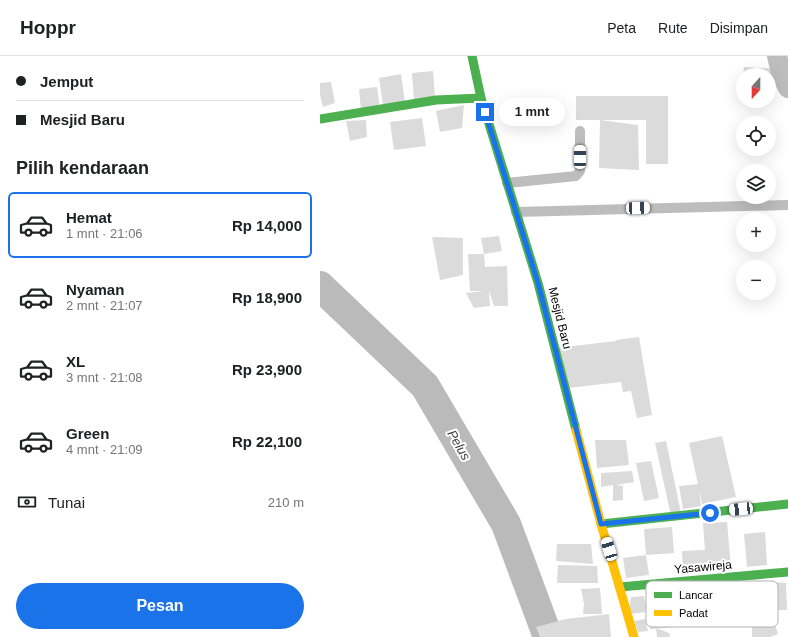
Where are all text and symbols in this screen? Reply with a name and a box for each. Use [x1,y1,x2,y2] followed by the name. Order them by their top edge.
[20,17,76,38] text: Hoppr
[607,20,636,36] text: Peta
[658,20,688,36] text: Rute
[710,20,768,36] text: Disimpan
[736,68,776,108] north arrow
[736,68,776,300] map controls
[40,73,93,90] text: Jemput
[499,98,565,126] callout: 1 mnt
[476,103,494,121] route end
[515,104,549,119] text: 1 mnt
[40,111,125,128] text: Mesjid Baru
[736,116,776,156] button: locate
[574,145,586,169] car
[16,158,149,178] text: Pilih kendaraan
[736,164,776,204] button: layers
[626,202,650,214] car
[18,207,54,243] icon: car
[66,209,112,226] text: Hemat
[736,212,776,252] button: +
[232,217,302,234] text: Rp 14,000
[66,226,143,241] text: 1 mnt · 21:06
[736,260,776,300] button: −
[18,279,54,315] icon: car
[66,281,124,298] text: Nyaman
[546,286,574,350] street label: Mesjid Baru
[232,289,302,306] text: Rp 18,900
[66,298,143,313] text: 2 mnt · 21:07
[18,351,54,387] icon: car
[66,353,85,370] text: XL
[232,361,302,378] text: Rp 23,900
[66,370,143,385] text: 3 mnt · 21:08
[18,423,54,459] icon: car
[66,425,109,442] text: Green
[444,427,474,463] water label: Pelus
[232,433,302,450] text: Rp 22,100
[66,442,143,457] text: 4 mnt · 21:09
[16,491,38,513] icon: cash
[48,494,85,511] text: Tunai
[268,495,304,510] text: 210 m
[728,502,754,516] car
[701,504,719,522] route start
[600,536,618,562] car
[674,557,733,576] street label: Yasawireja
[646,581,778,627] legend
[16,583,304,629] button: Pesan
[679,589,713,601] text: Lancar
[679,607,708,619] text: Padat

